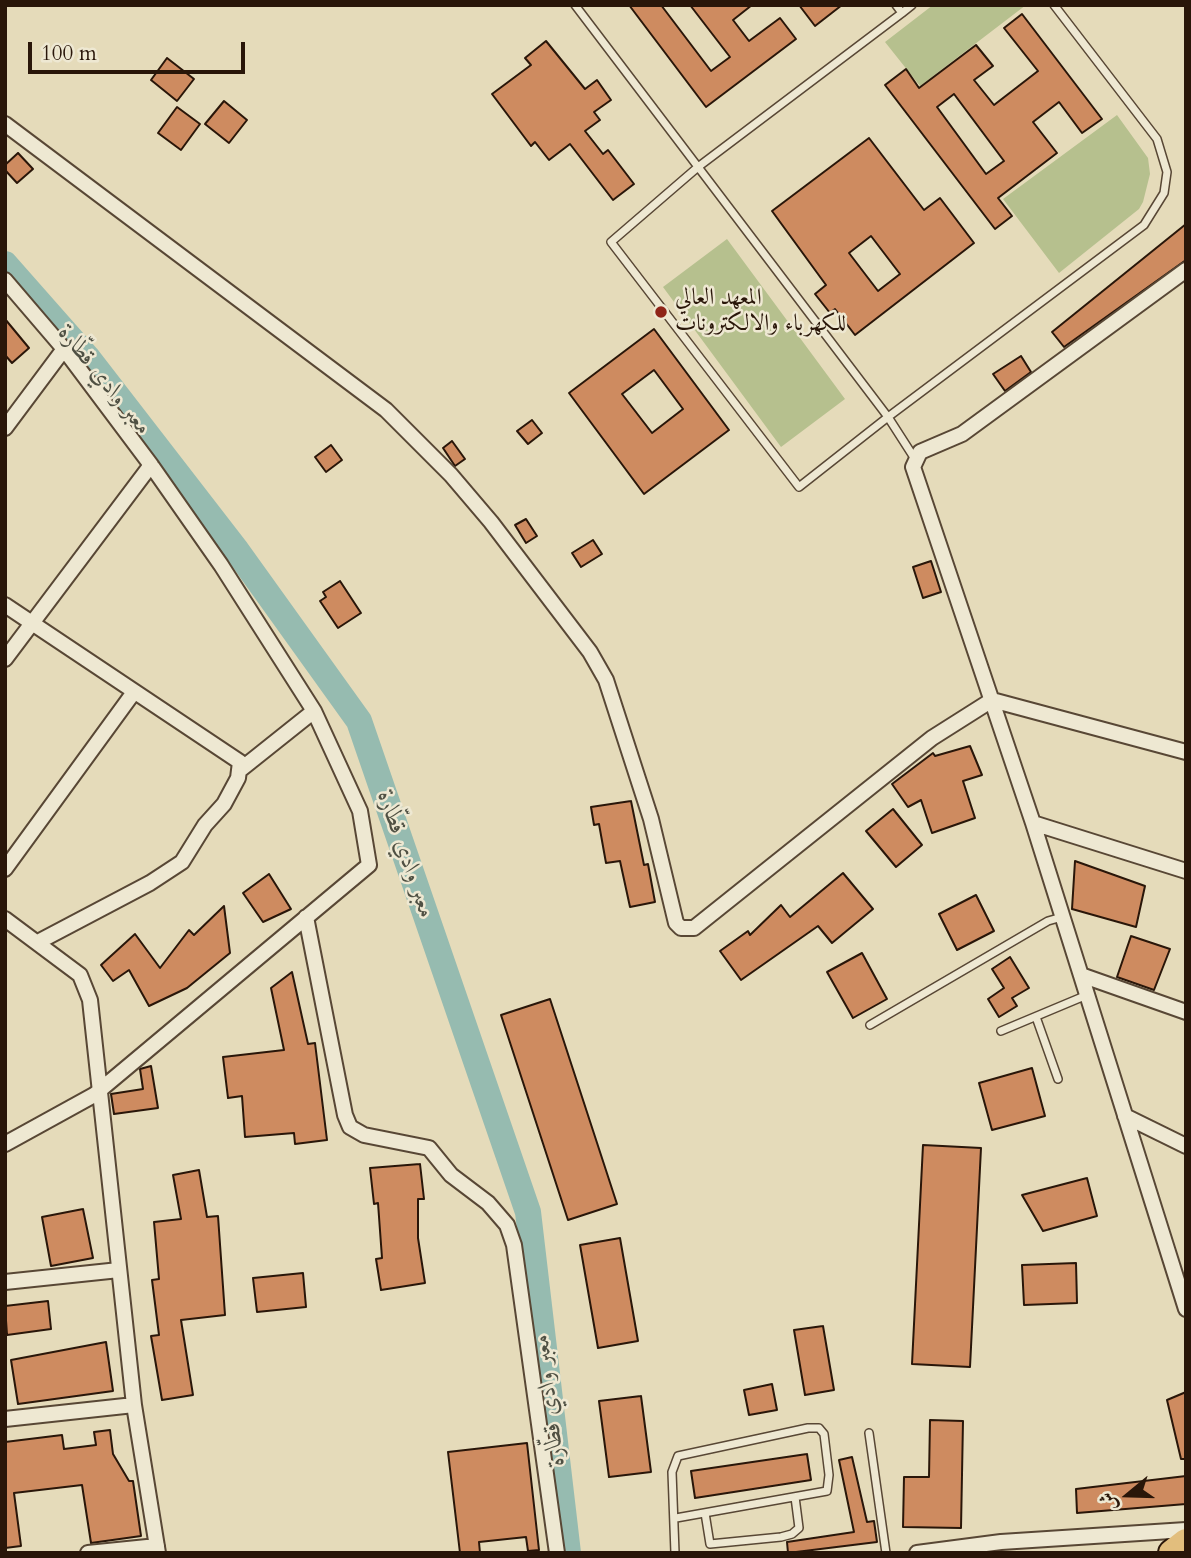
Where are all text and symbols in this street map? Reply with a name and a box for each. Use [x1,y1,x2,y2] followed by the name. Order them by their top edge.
[32,28,248,72] scale bar
[41,39,97,68] text: 100 m
[675,285,846,339] place label: المعهد العالي للكهرباء والالكترونات
[653,304,669,320] marker: المعهد العالي للكهرباء والالكترونات
[51,320,157,442] water label: معبر وادي قطّارة
[370,787,440,923] water label: معبر وادي قطّارة
[528,1332,572,1468] water label: معبر وادي قطّارة
[1093,1460,1163,1530] north arrow
[1093,1489,1124,1515] text: ش

